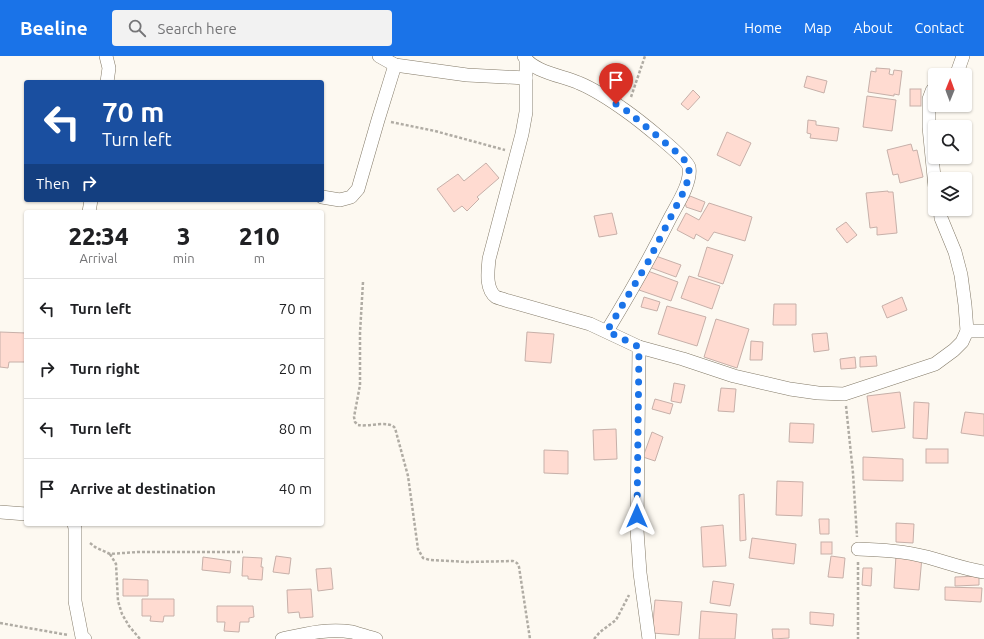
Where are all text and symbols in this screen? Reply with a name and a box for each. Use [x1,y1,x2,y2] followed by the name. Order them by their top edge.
[112,10,392,46] search box
[20,17,88,39] text: Beeline
[126,17,148,39] icon: search
[158,20,237,37] text: Search here
[744,20,782,36] text: Home
[804,20,832,36] text: Map
[854,20,893,36] text: About
[915,20,964,36] text: Contact
[599,63,633,104] pin
[928,68,972,112] north arrow
[928,68,972,216] map controls
[605,69,627,91] icon: arrive
[36,96,88,148] icon: left
[102,96,164,127] text: 70 m
[928,120,972,164] button: search
[102,129,172,149] text: Turn left
[78,172,100,194] icon: right
[928,172,972,216] button: layers
[36,175,70,192] text: Then
[68,223,128,250] text: 22:34
[177,223,190,250] text: 3
[239,223,280,250] text: 210
[79,251,117,265] text: Arrival
[173,251,195,265] text: min
[254,251,265,265] text: m
[36,298,58,320] icon: left
[70,300,131,317] text: Turn left
[279,300,312,317] text: 70 m
[36,358,58,380] icon: right
[70,360,140,377] text: Turn right
[279,360,312,377] text: 20 m
[36,418,58,440] icon: left
[70,420,131,437] text: Turn left
[279,420,312,437] text: 80 m
[36,478,58,500] icon: arrive
[70,480,216,497] text: Arrive at destination
[279,480,312,497] text: 40 m
[616,495,658,537] position arrow

